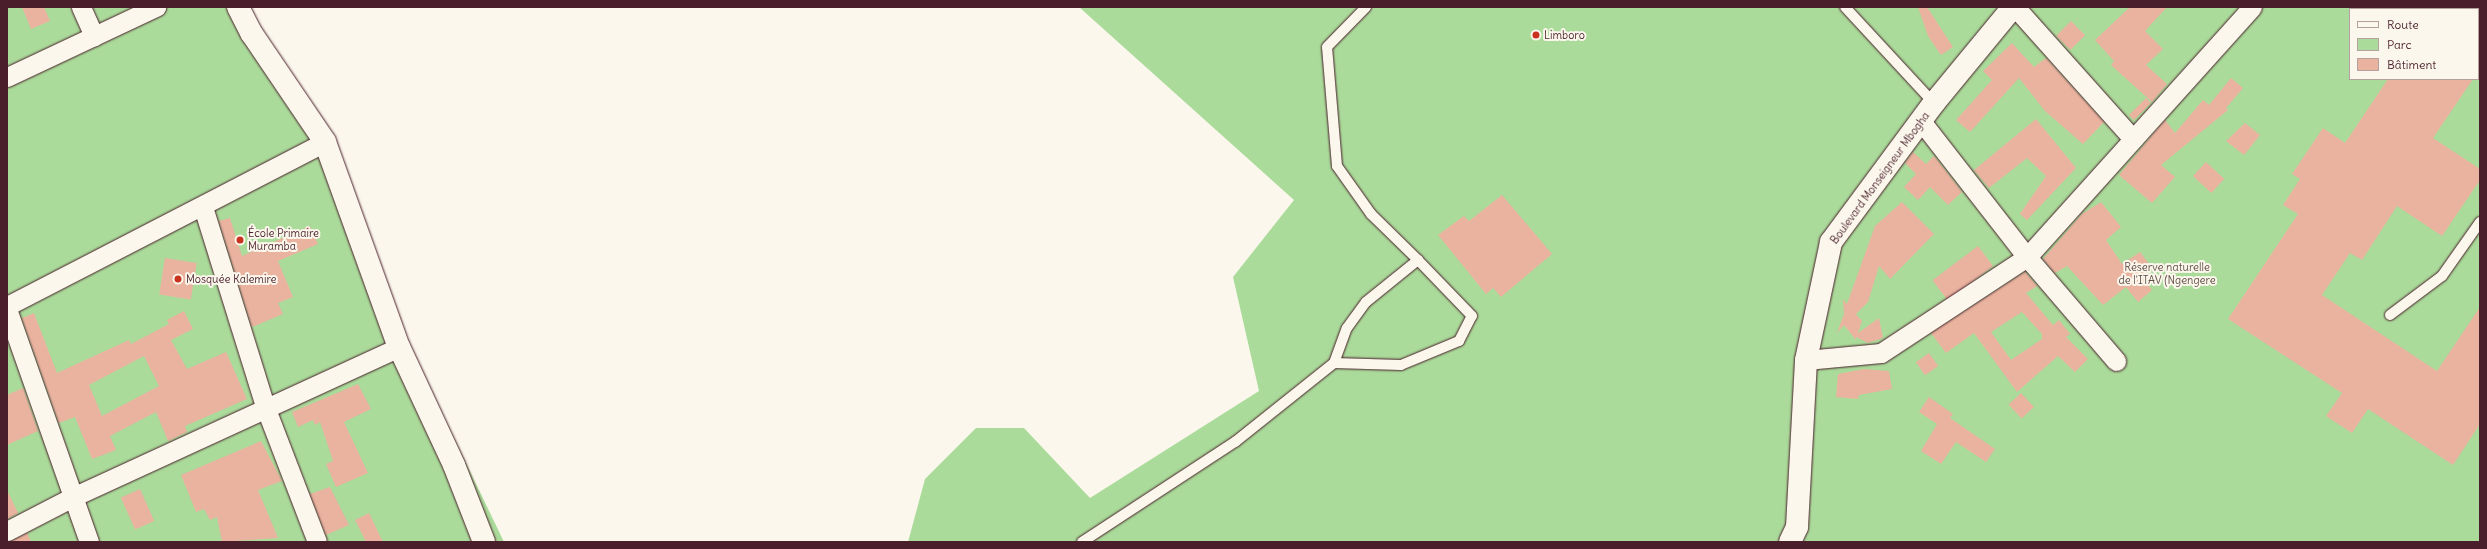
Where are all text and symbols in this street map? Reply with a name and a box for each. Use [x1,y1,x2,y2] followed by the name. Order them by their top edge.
[2349,8,2479,80] legend
[2387,17,2419,32] text: Route
[1544,28,1585,42] place label: Limboro
[1531,30,1541,40] marker: Limboro
[2387,37,2412,52] text: Parc
[2387,57,2436,72] text: Bâtiment
[1828,109,1932,247] street label: Boulevard Monseigneur Mbogha
[248,227,319,253] place label: École Primaire Muramba
[235,235,245,245] marker: École Primaire Muramba
[2118,261,2216,287] park label: Réserve naturelle de l'ITAV (Ngengere
[186,272,277,286] place label: Mosquée Kalemire
[173,274,183,284] marker: Mosquée Kalemire

